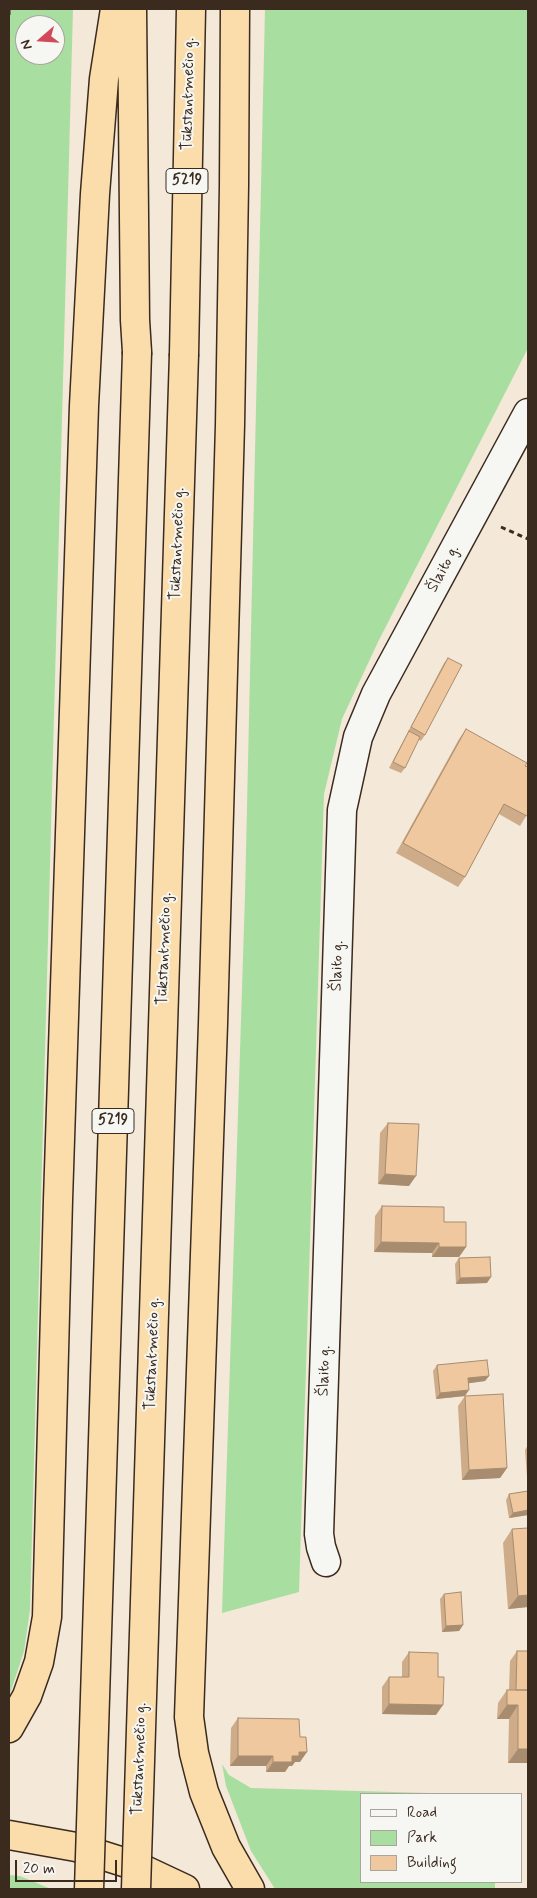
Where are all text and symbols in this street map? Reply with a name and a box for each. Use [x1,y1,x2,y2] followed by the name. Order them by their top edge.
[15,15,65,65] north arrow
[17,37,37,52] text: N
[178,37,200,151] street label: Tūkstantmečio g.
[166,168,208,194] road number: 5219
[166,487,190,601] street label: Tūkstantmečio g.
[424,542,464,596] street label: Šlaito g.
[153,892,177,1006] street label: Tūkstantmečio g.
[328,940,348,992] street label: Šlaito g.
[92,1108,134,1134] road number: 5219
[141,1297,165,1411] street label: Tūkstantmečio g.
[315,1345,335,1397] street label: Šlaito g.
[128,1702,152,1816] street label: Tūkstantmečio g.
[360,1793,522,1883] legend
[407,1803,437,1823] text: Road
[407,1828,437,1848] text: Park
[18,1850,120,1882] scale bar
[407,1853,457,1873] text: Building
[23,1859,55,1879] text: 20 m

